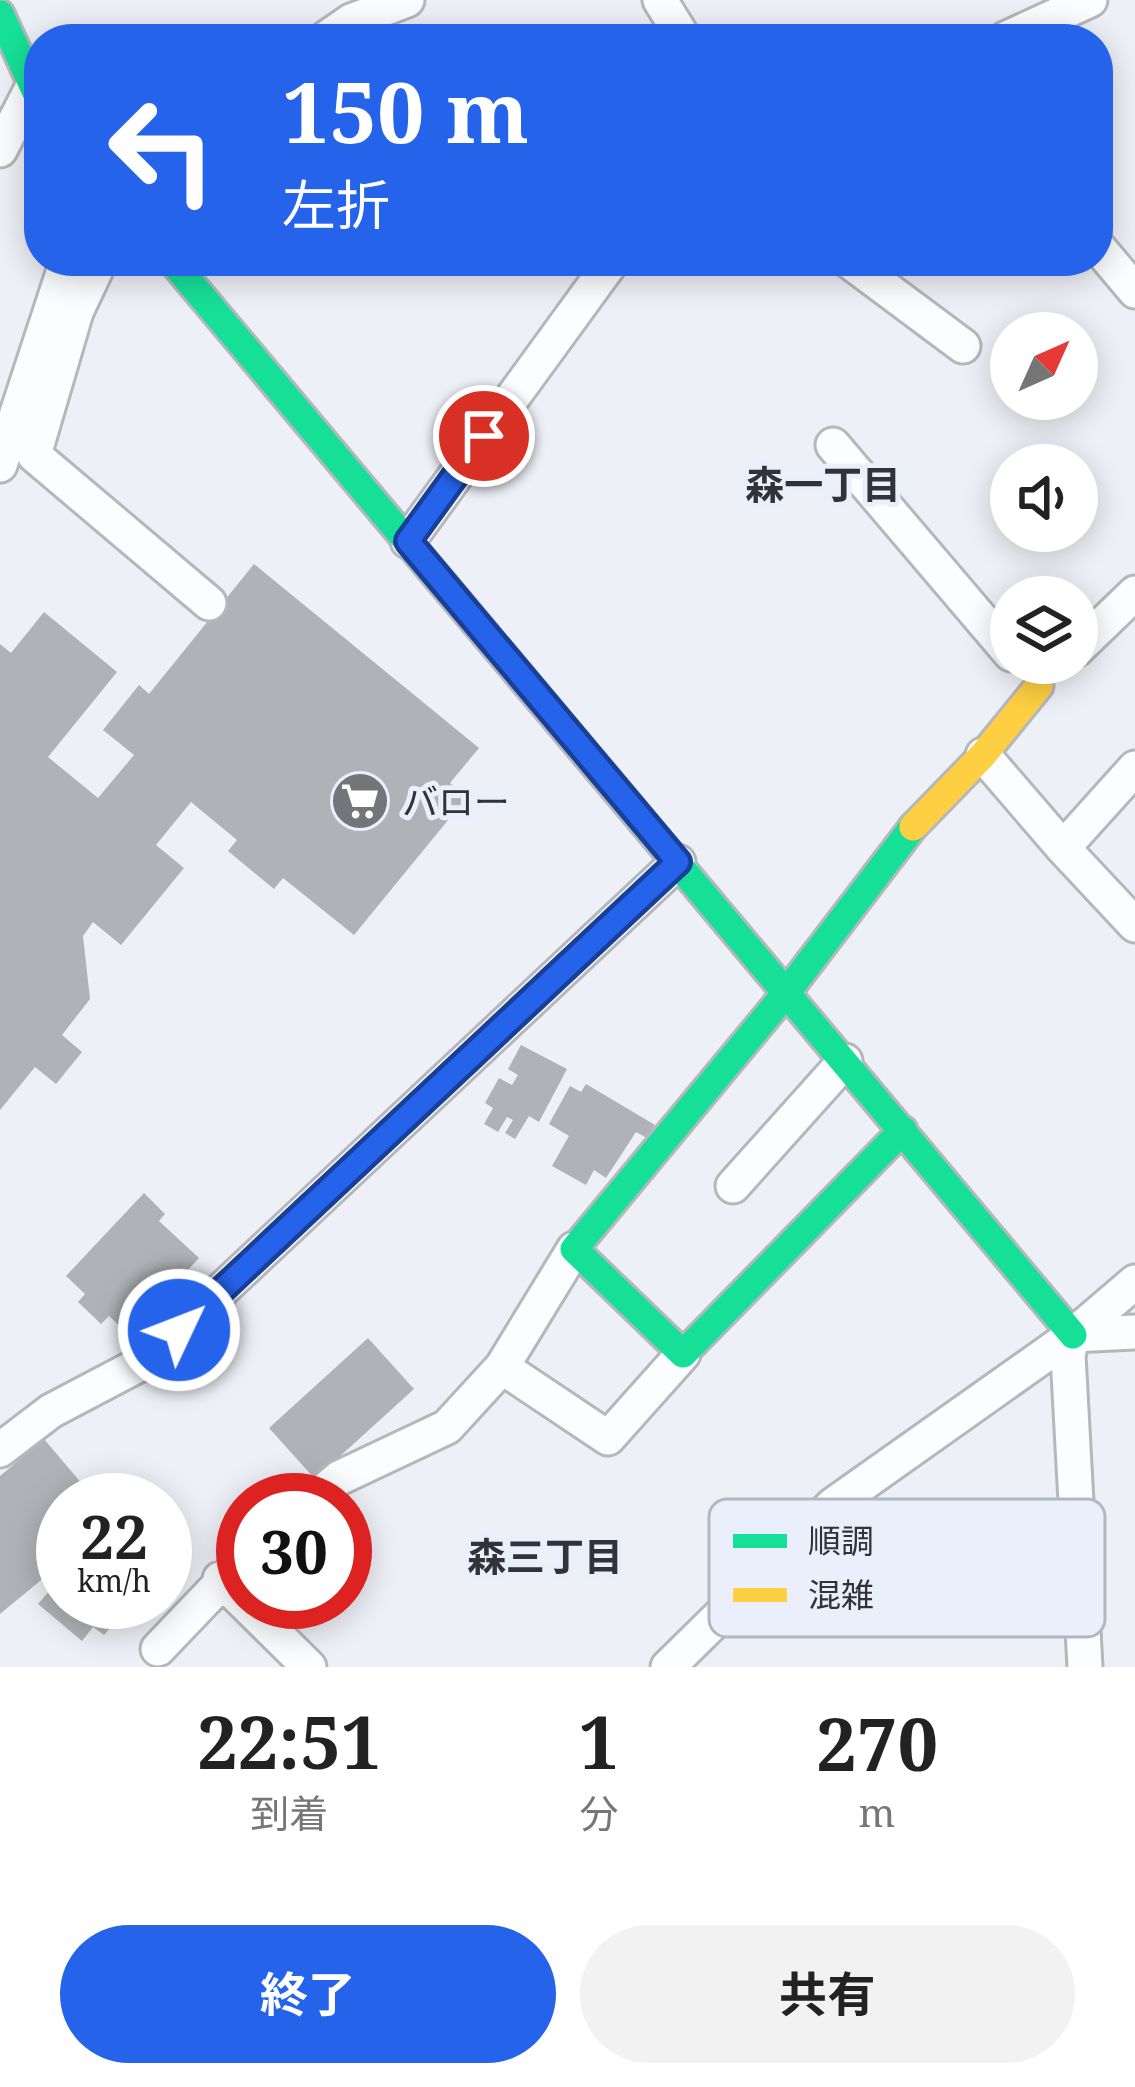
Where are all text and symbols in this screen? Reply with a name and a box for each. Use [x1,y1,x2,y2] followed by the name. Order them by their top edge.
[282,53,529,168] text: 150 m
[84,72,240,228] icon: left
[282,167,390,241] text: 左折
[990,312,1098,420] north arrow
[990,312,1098,684] map controls
[433,385,535,487] pin
[451,403,517,469] icon: arrive
[990,444,1098,552] button: sound
[745,457,901,510] district label: 森一丁目
[990,576,1098,684] button: layers
[329,770,391,832] supermarket icon: バロー
[402,777,510,826] place label: バロー
[116,1267,242,1393] position arrow
[216,1473,372,1629] speed limit sign: 30
[80,1495,148,1577] text: 22
[709,1499,1105,1637] legend
[808,1518,874,1563] text: 順調
[467,1529,623,1582] district label: 森三丁目
[77,1560,151,1601] text: km/h
[808,1572,874,1617] text: 混雑
[197,1692,382,1790] text: 22:51
[578,1692,619,1790] text: 1
[816,1694,938,1792] text: 270
[859,1785,895,1838] text: m
[250,1786,328,1839] text: 到着
[579,1786,618,1839] text: 分
[60,1925,556,2063] button: 終了
[580,1925,1075,2063] button: 共有

